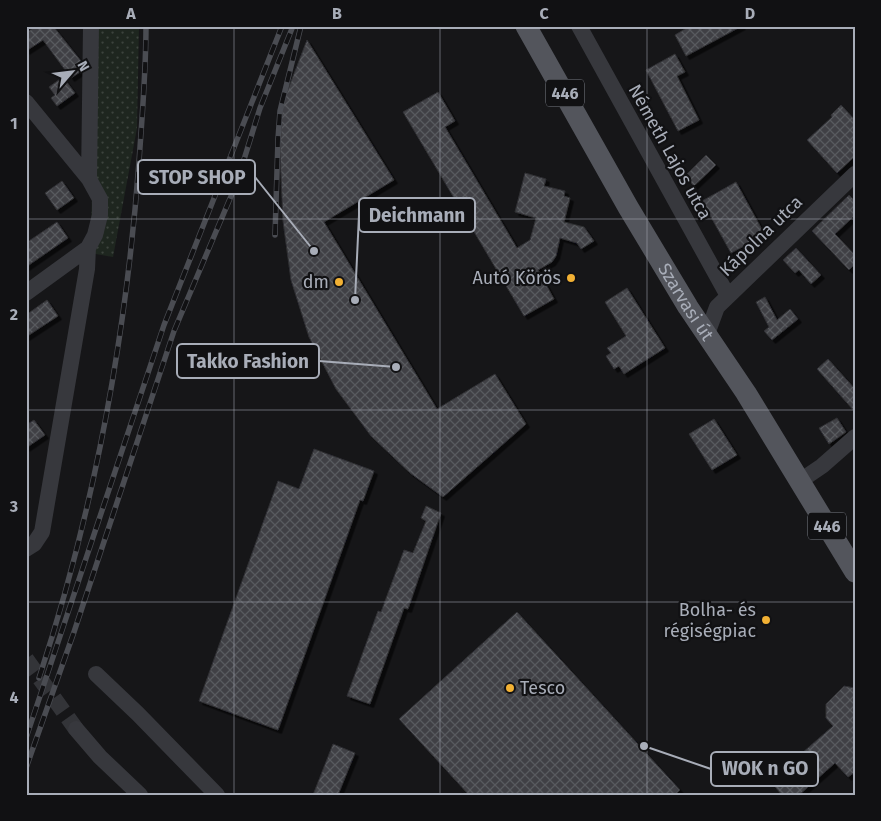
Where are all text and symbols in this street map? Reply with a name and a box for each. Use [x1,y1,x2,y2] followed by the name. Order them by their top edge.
[125,4,136,23] text: A
[332,4,342,23] text: B
[539,4,549,23] text: C
[745,4,755,23] text: D
[48,48,98,98] north arrow
[73,58,93,74] text: N
[546,80,584,106] road number: 446
[624,81,716,223] street label: Németh Lajos utca
[10,114,18,133] text: 1
[138,160,255,194] callout: STOP SHOP
[148,166,246,189] text: STOP SHOP
[715,191,807,281] street label: Kápolna utca
[359,198,475,232] callout: Deichmann
[369,204,465,227] text: Deichmann
[653,259,719,345] street label: Szarvasi út
[473,267,561,289] place label: Autó Körös
[303,271,329,293] place label: dm
[565,272,577,284] marker: Autó Körös
[333,276,345,288] marker: dm
[10,305,18,324] text: 2
[177,344,319,378] callout: Takko Fashion
[187,350,309,373] text: Takko Fashion
[9,497,18,516] text: 3
[808,512,846,540] road number: 446
[664,599,756,642] place label: Bolha- és régiségpiac
[760,614,772,626] marker: Bolha- és régiségpiac
[520,677,565,699] place label: Tesco
[504,682,516,694] marker: Tesco
[9,688,19,707] text: 4
[711,752,818,786] callout: WOK n GO
[722,757,808,780] text: WOK n GO

